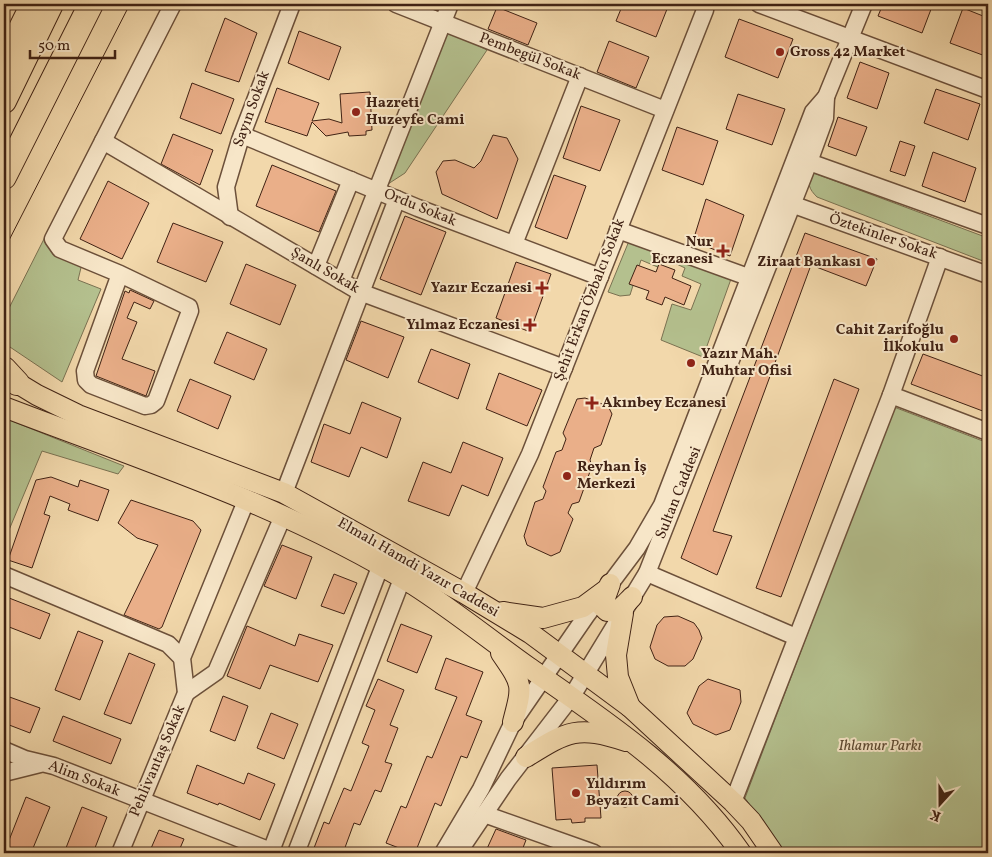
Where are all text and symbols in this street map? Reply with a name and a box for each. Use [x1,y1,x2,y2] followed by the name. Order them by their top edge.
[30,28,115,60] scale bar
[476,28,584,86] street label: Pembegül Sokak
[38,36,70,57] text: 50 m
[790,42,906,63] place label: Gross 42 Market
[774,46,786,58] marker: Gross 42 Market
[228,68,276,150] street label: Sayın Sokak
[366,93,465,131] place label: Hazreti Huzeyfe Cami
[350,106,362,118] marker: Hazreti Huzeyfe Cami
[380,184,460,232] street label: Ordu Sokak
[826,209,940,265] street label: Öztekinler Sokak
[549,216,631,384] street label: Şehit Erkan Özbalcı Sokak
[651,232,713,270] place label: Nur Eczanesi
[287,243,363,299] street label: Şanlı Sokak
[717,245,729,257] marker: Nur Eczanesi
[757,252,861,273] place label: Ziraat Bankası
[865,256,877,268] marker: Ziraat Bankası
[431,278,532,299] place label: Yazır Eczanesi
[536,282,548,294] marker: Yazır Eczanesi
[406,315,520,336] place label: Yılmaz Eczanesi
[524,319,536,331] marker: Yılmaz Eczanesi
[836,320,944,358] place label: Cahit Zarifoğlu İlkokulu
[948,333,960,345] marker: Cahit Zarifoğlu İlkokulu
[701,344,792,382] place label: Yazır Mah. Muhtar Ofisi
[685,357,697,369] marker: Yazır Mah. Muhtar Ofisi
[602,393,726,414] place label: Akınbey Eczanesi
[586,397,598,409] marker: Akınbey Eczanesi
[651,444,707,542] street label: Sultan Caddesi
[577,457,647,495] place label: Reyhan İş Merkezi
[561,470,573,482] marker: Reyhan İş Merkezi
[333,513,503,623] street label: Elmalı Hamdi Yazır Caddesi
[125,702,191,820] street label: Pehlivantaş Sokak
[838,736,922,757] park label: Ihlamur Parkı
[45,756,123,802] street label: Alim Sokak
[586,774,679,812] place label: Yıldırım Beyazıt Cami
[914,780,964,830] north arrow
[570,787,582,799] marker: Yıldırım Beyazıt Cami
[928,804,944,825] text: K

